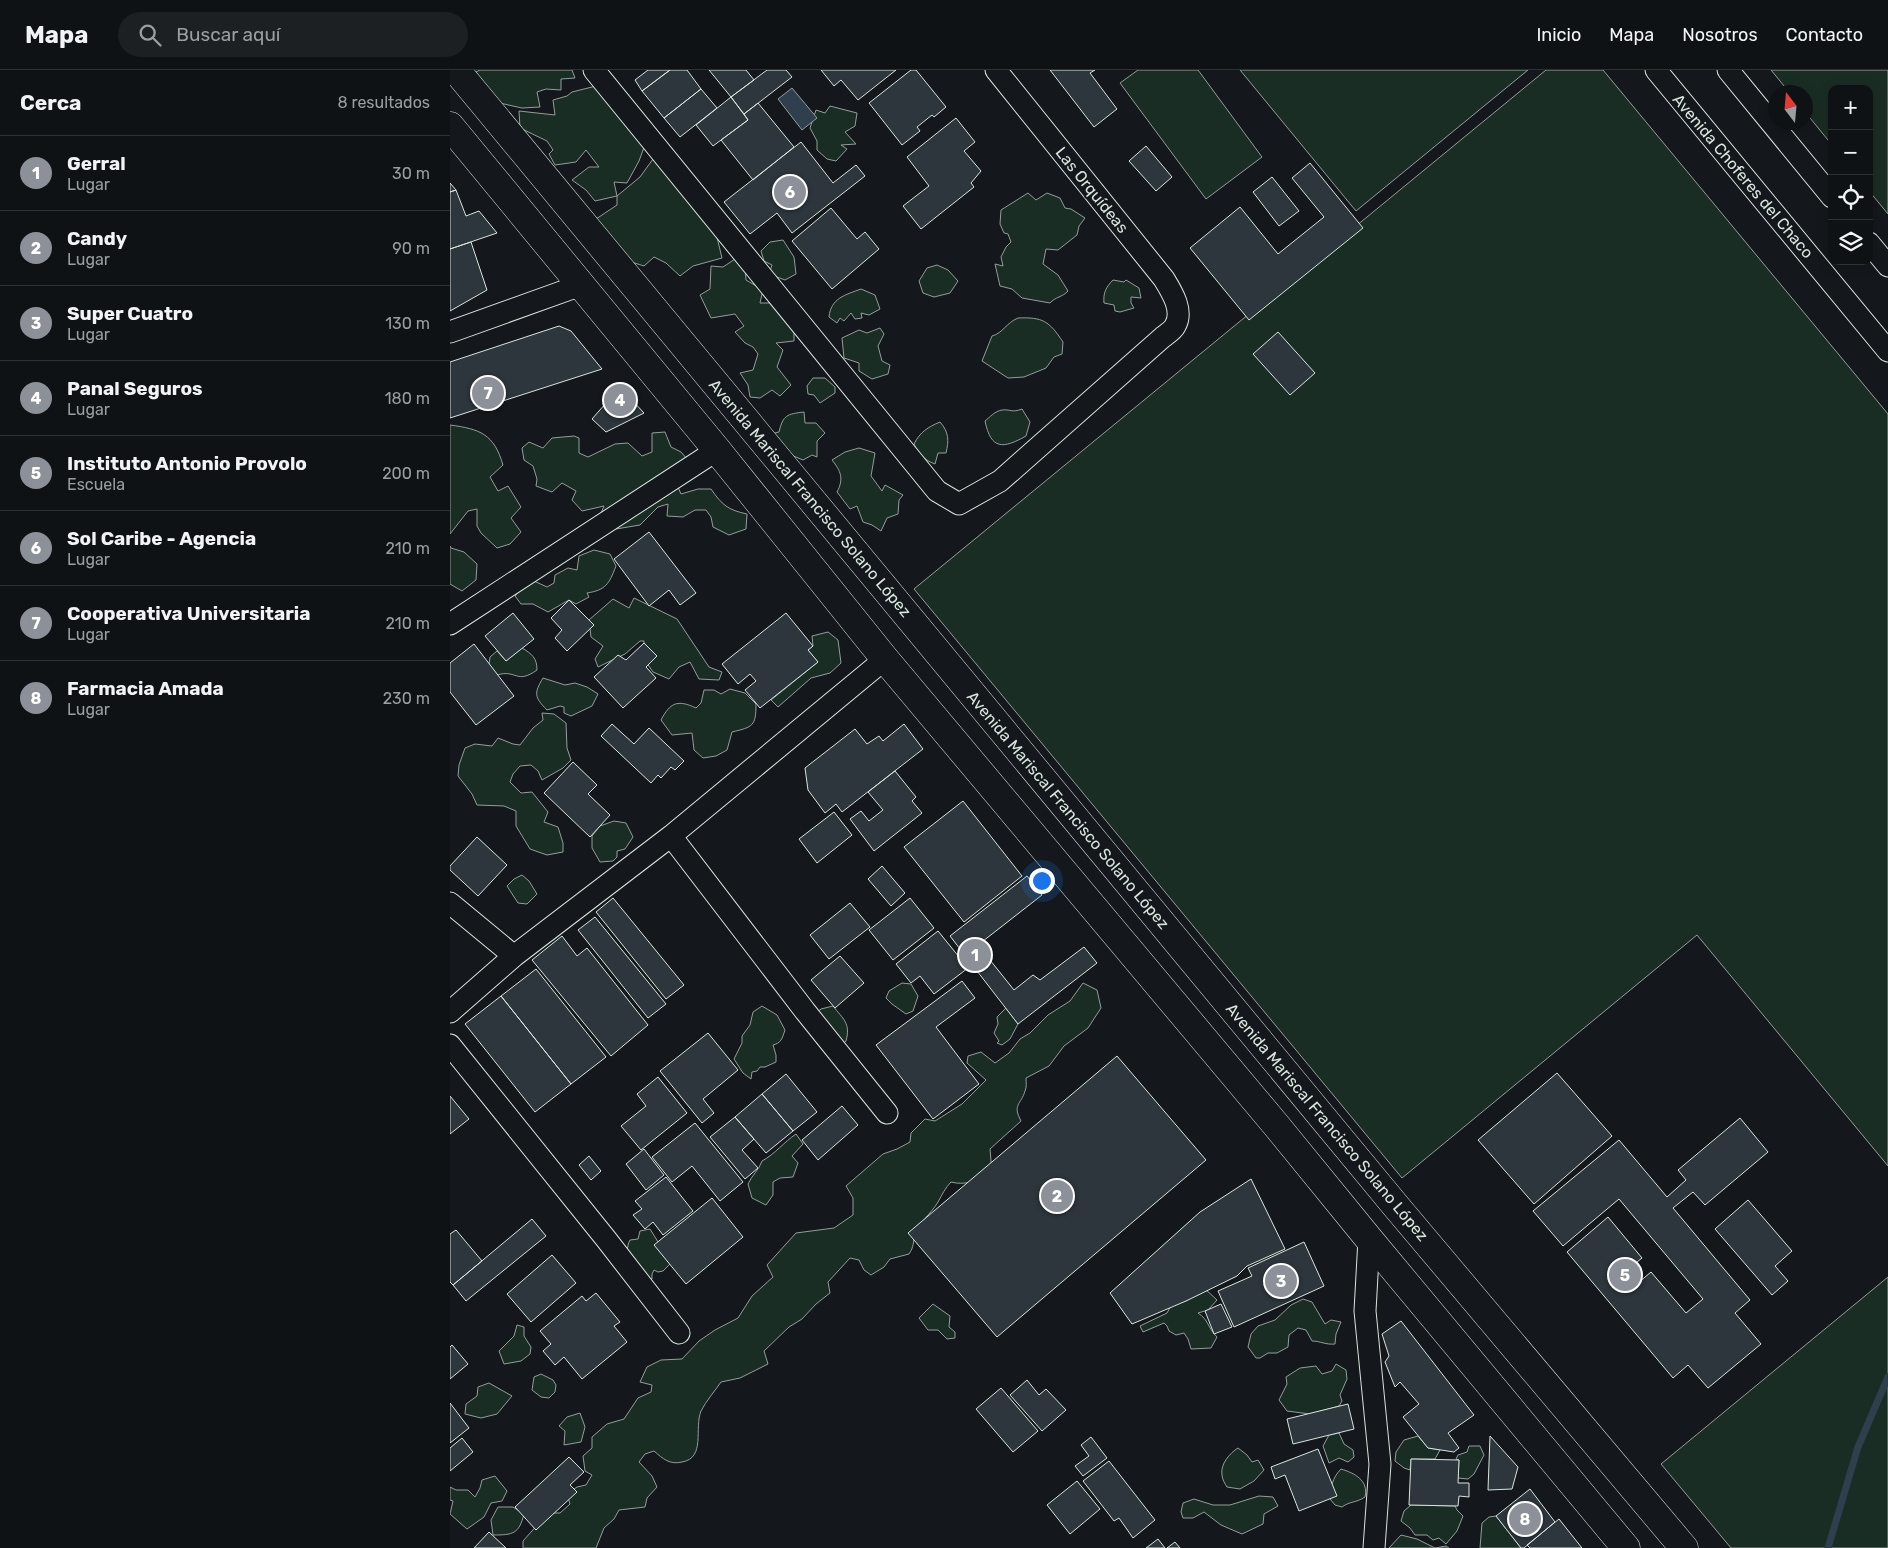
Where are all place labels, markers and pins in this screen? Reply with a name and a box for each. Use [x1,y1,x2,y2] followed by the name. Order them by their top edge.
[774,173,806,211] pin: 6
[472,374,504,412] pin: 7
[604,381,636,419] pin: 4
[959,936,991,974] pin: 1
[1041,1177,1073,1215] pin: 2
[1609,1256,1641,1294] pin: 5
[1265,1262,1297,1300] pin: 3
[1509,1500,1541,1538] pin: 8

